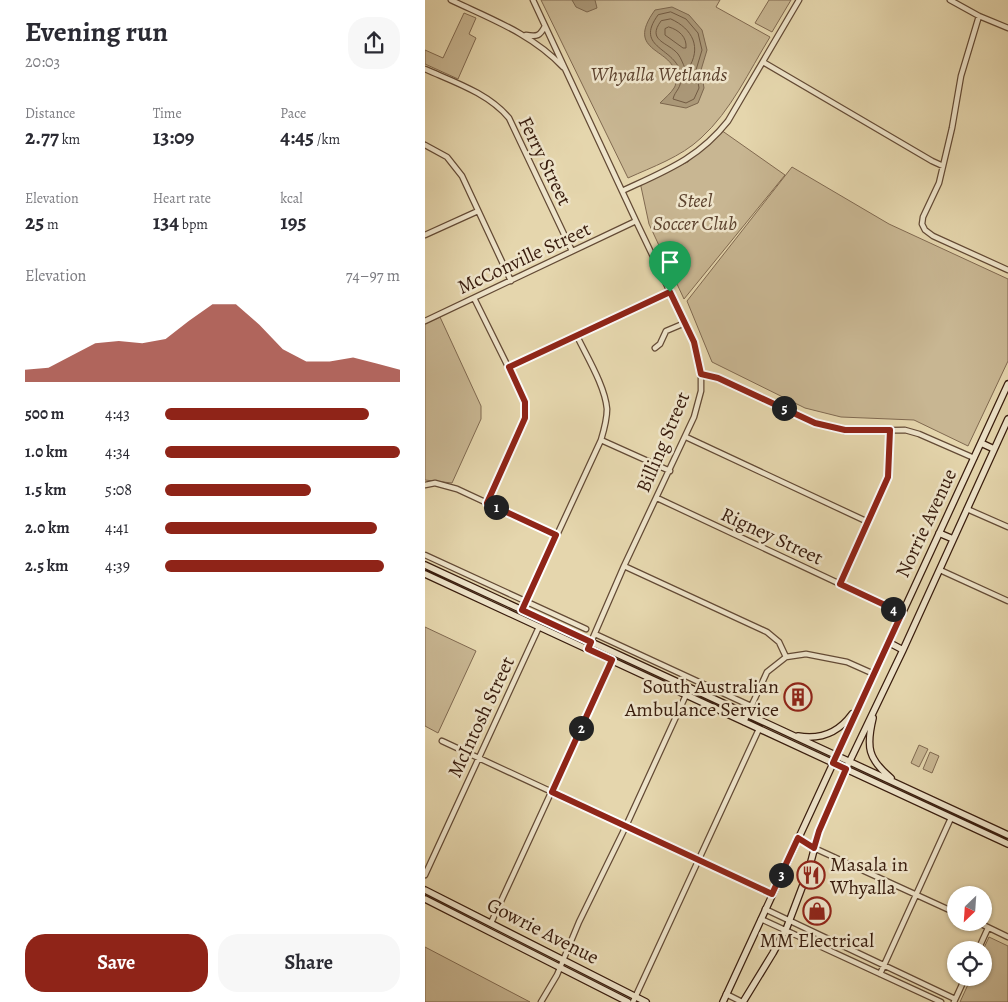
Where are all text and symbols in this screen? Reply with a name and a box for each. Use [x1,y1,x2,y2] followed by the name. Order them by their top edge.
[25,13,168,51] text: Evening run
[348,17,400,69] button: share
[25,51,60,73] text: 20:03
[591,61,728,88] park label: Whyalla Wetlands
[25,104,75,123] text: Distance
[153,104,182,123] text: Time
[280,104,306,123] text: Pace
[512,112,578,210] street label: Ferry Street
[25,123,59,151] text: 2.77
[153,123,195,151] text: 13:09
[280,123,314,151] text: 4:45
[59,130,80,149] text: km
[314,130,340,149] text: /km
[653,187,737,237] park label: Steel Soccer Club
[25,189,79,208] text: Elevation
[153,189,211,208] text: Heart rate
[280,189,303,208] text: kcal
[25,208,44,236] text: 25
[153,208,179,236] text: 134
[280,208,307,236] text: 195
[44,215,59,234] text: m
[179,215,208,234] text: bpm
[453,215,595,301] street label: McConville Street
[649,241,691,292] pin
[656,248,684,276] icon: arrive
[25,265,86,287] text: Elevation
[346,265,400,287] text: 74–97 m
[630,387,696,496] street label: Billing Street
[771,396,797,420] pin: 5
[782,399,787,418] text: 5
[25,403,64,425] text: 500 m
[105,403,130,425] text: 4:43
[25,441,68,463] text: 1.0 km
[105,441,130,463] text: 4:34
[889,464,963,582] street label: Norrie Avenue
[25,479,66,501] text: 1.5 km
[105,479,132,501] text: 5:08
[483,494,509,520] pin: 1
[494,498,499,517] text: 1
[717,501,828,572] street label: Rigney Street
[25,517,70,539] text: 2.0 km
[105,517,129,539] text: 4:41
[25,555,68,577] text: 2.5 km
[105,555,130,577] text: 4:39
[881,596,905,622] pin: 4
[890,600,897,619] text: 4
[441,652,521,782] street label: McIntosh Street
[624,673,779,723] place label: South Australian Ambulance Service
[783,682,813,712] building icon: South Australian Ambulance Service
[569,716,593,740] pin: 2
[578,719,585,738] text: 2
[829,851,908,901] place label: Masala in Whyalla
[796,860,826,890] restaurant icon: Masala in Whyalla
[769,862,793,888] pin: 3
[778,866,785,885] text: 3
[947,886,993,931] north arrow
[947,886,992,986] map controls
[482,891,604,971] street label: Gowrie Avenue
[802,896,832,926] shop icon: MM Electrical
[760,927,874,954] place label: MM Electrical
[25,934,208,992] button: Save
[218,934,400,992] button: Share
[947,941,992,986] button: locate

